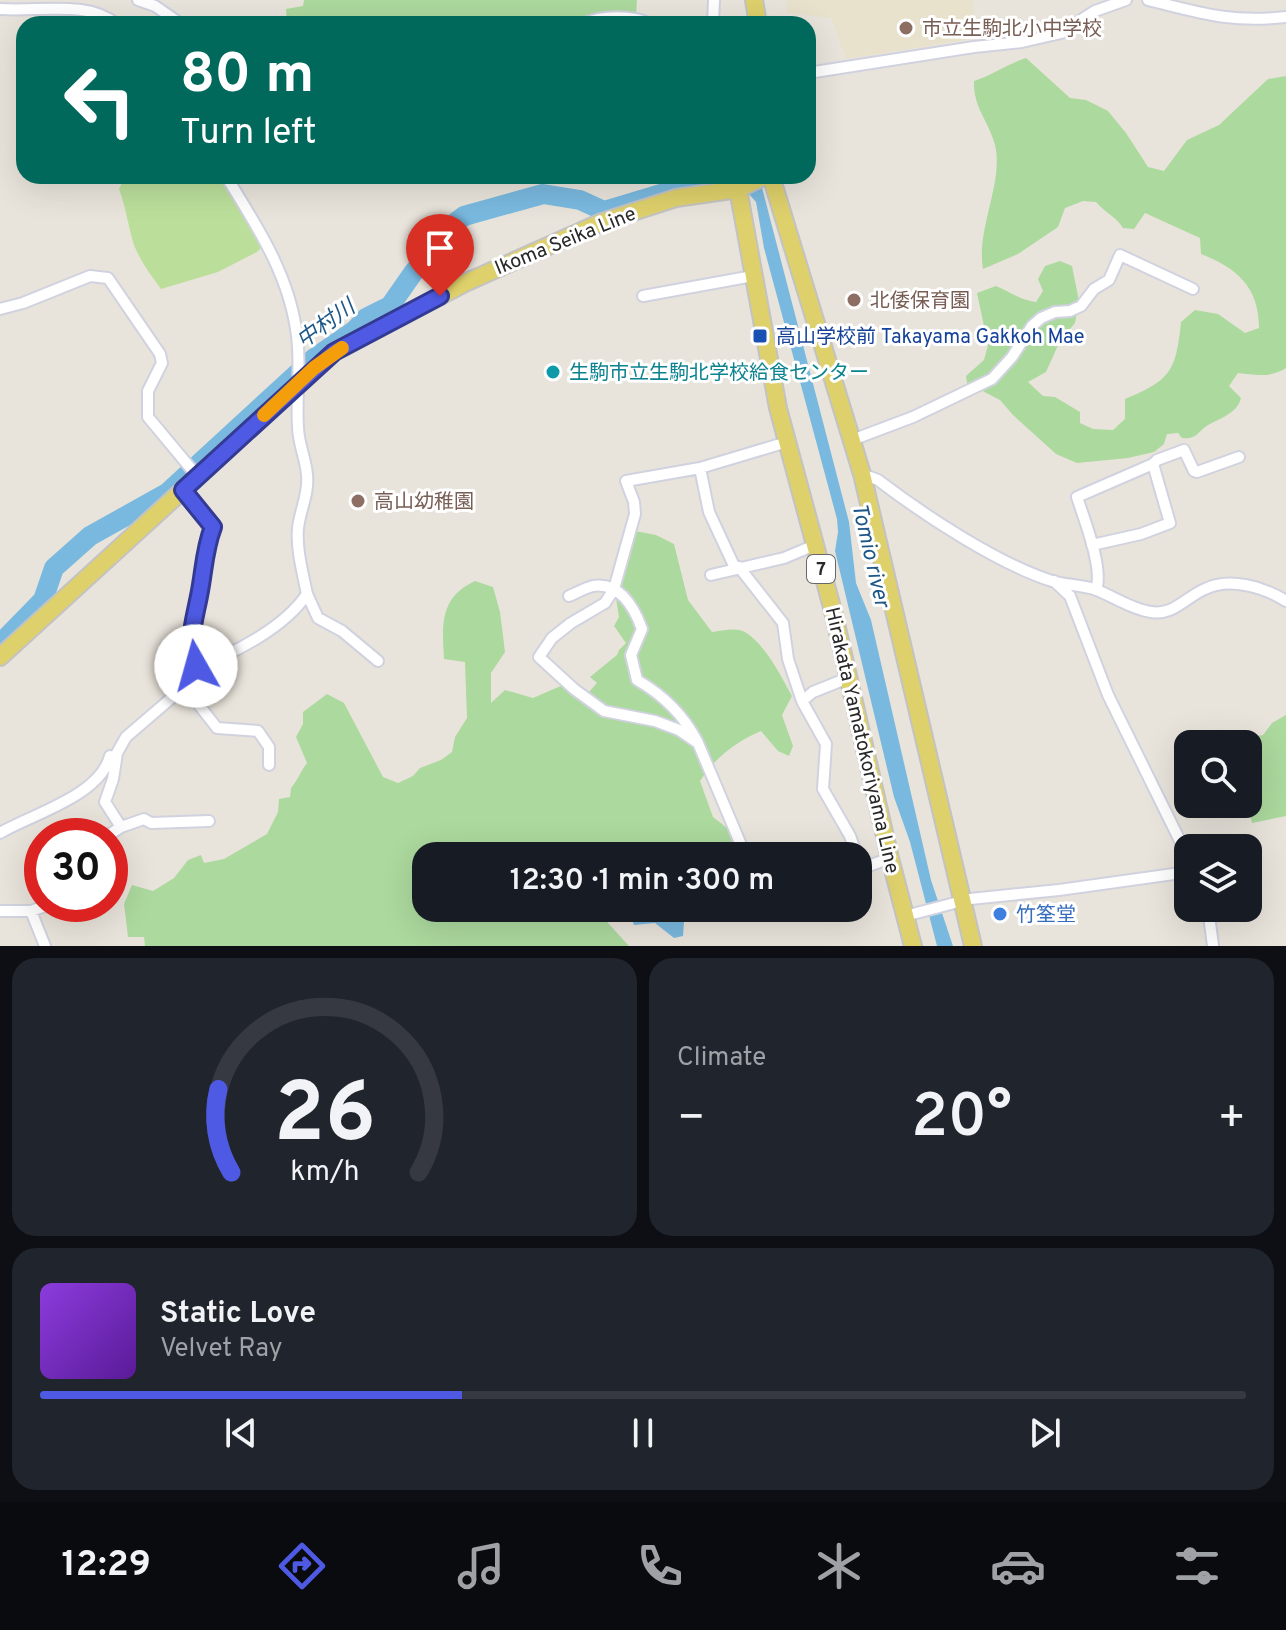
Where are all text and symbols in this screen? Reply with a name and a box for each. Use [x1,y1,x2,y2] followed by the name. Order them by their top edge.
[922,17,1102,43] place label: 市立生駒北小中学校
[897,19,915,37] marker: 市立生駒北小中学校
[180,42,314,112] text: 80 m
[48,48,152,152] icon: left
[180,111,317,157] text: Turn left
[491,202,640,282] street label: Ikoma Seika Line
[406,214,474,296] pin
[418,226,462,270] icon: arrive
[870,289,970,315] place label: 北倭保育園
[845,291,863,309] marker: 北倭保育園
[292,294,363,355] water label: 中村川
[776,325,1085,351] place label: 高山学校前 Takayama Gakkoh Mae
[751,327,769,345] marker: 高山学校前 Takayama Gakkoh Mae
[569,361,869,387] place label: 生駒市立生駒北学校給食センター
[544,363,562,381] marker: 生駒市立生駒北学校給食センター
[374,490,474,516] place label: 高山幼稚園
[349,492,367,510] marker: 高山幼稚園
[844,501,895,612] water label: Tomio river
[807,555,835,583] road number: 7
[818,605,904,876] street label: Hirakata Yamatokoriyama Line
[154,624,238,708] position arrow
[1174,730,1262,922] map controls
[1174,730,1262,818] button: search
[24,818,128,922] speed limit sign: 30
[1174,834,1262,922] button: layers
[510,863,774,900] text: 12:30 · 1 min · 300 m
[1016,903,1076,929] place label: 竹筌堂
[991,905,1009,923] marker: 竹筌堂
[677,1042,766,1075] text: Climate
[274,1066,376,1171] text: 26
[911,1082,1012,1158] text: 20°
[677,1092,705,1148] text: −
[1218,1092,1246,1148] text: +
[290,1155,359,1191] text: km/h
[160,1296,316,1333] text: Static Love
[160,1333,283,1366] text: Velvet Ray
[219,1411,263,1455] icon: previous
[621,1411,665,1455] icon: pause
[1023,1411,1067,1455] icon: next
[274,1538,330,1594] icon: directions
[453,1538,509,1594] icon: music
[632,1538,688,1594] icon: phone
[811,1538,867,1594] icon: climate
[990,1538,1046,1594] icon: car
[1169,1538,1225,1594] icon: filters
[61,1543,151,1589] text: 12:29

